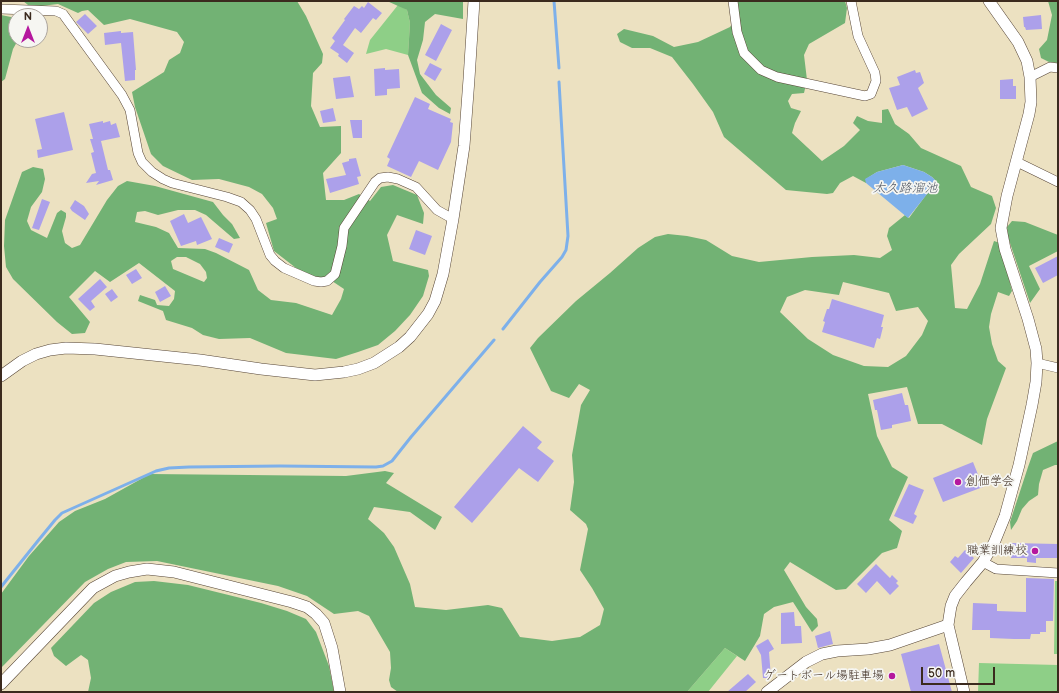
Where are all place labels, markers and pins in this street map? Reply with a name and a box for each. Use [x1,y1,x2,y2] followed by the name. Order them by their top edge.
[966,475,1014,489] place label: 創価学会
[953,477,963,487] marker: 創価学会
[967,544,1027,558] place label: 職業訓練校
[1030,546,1040,556] marker: 職業訓練校
[764,669,884,683] place label: ゲートボール場駐車場
[887,671,897,681] marker: ゲートボール場駐車場

